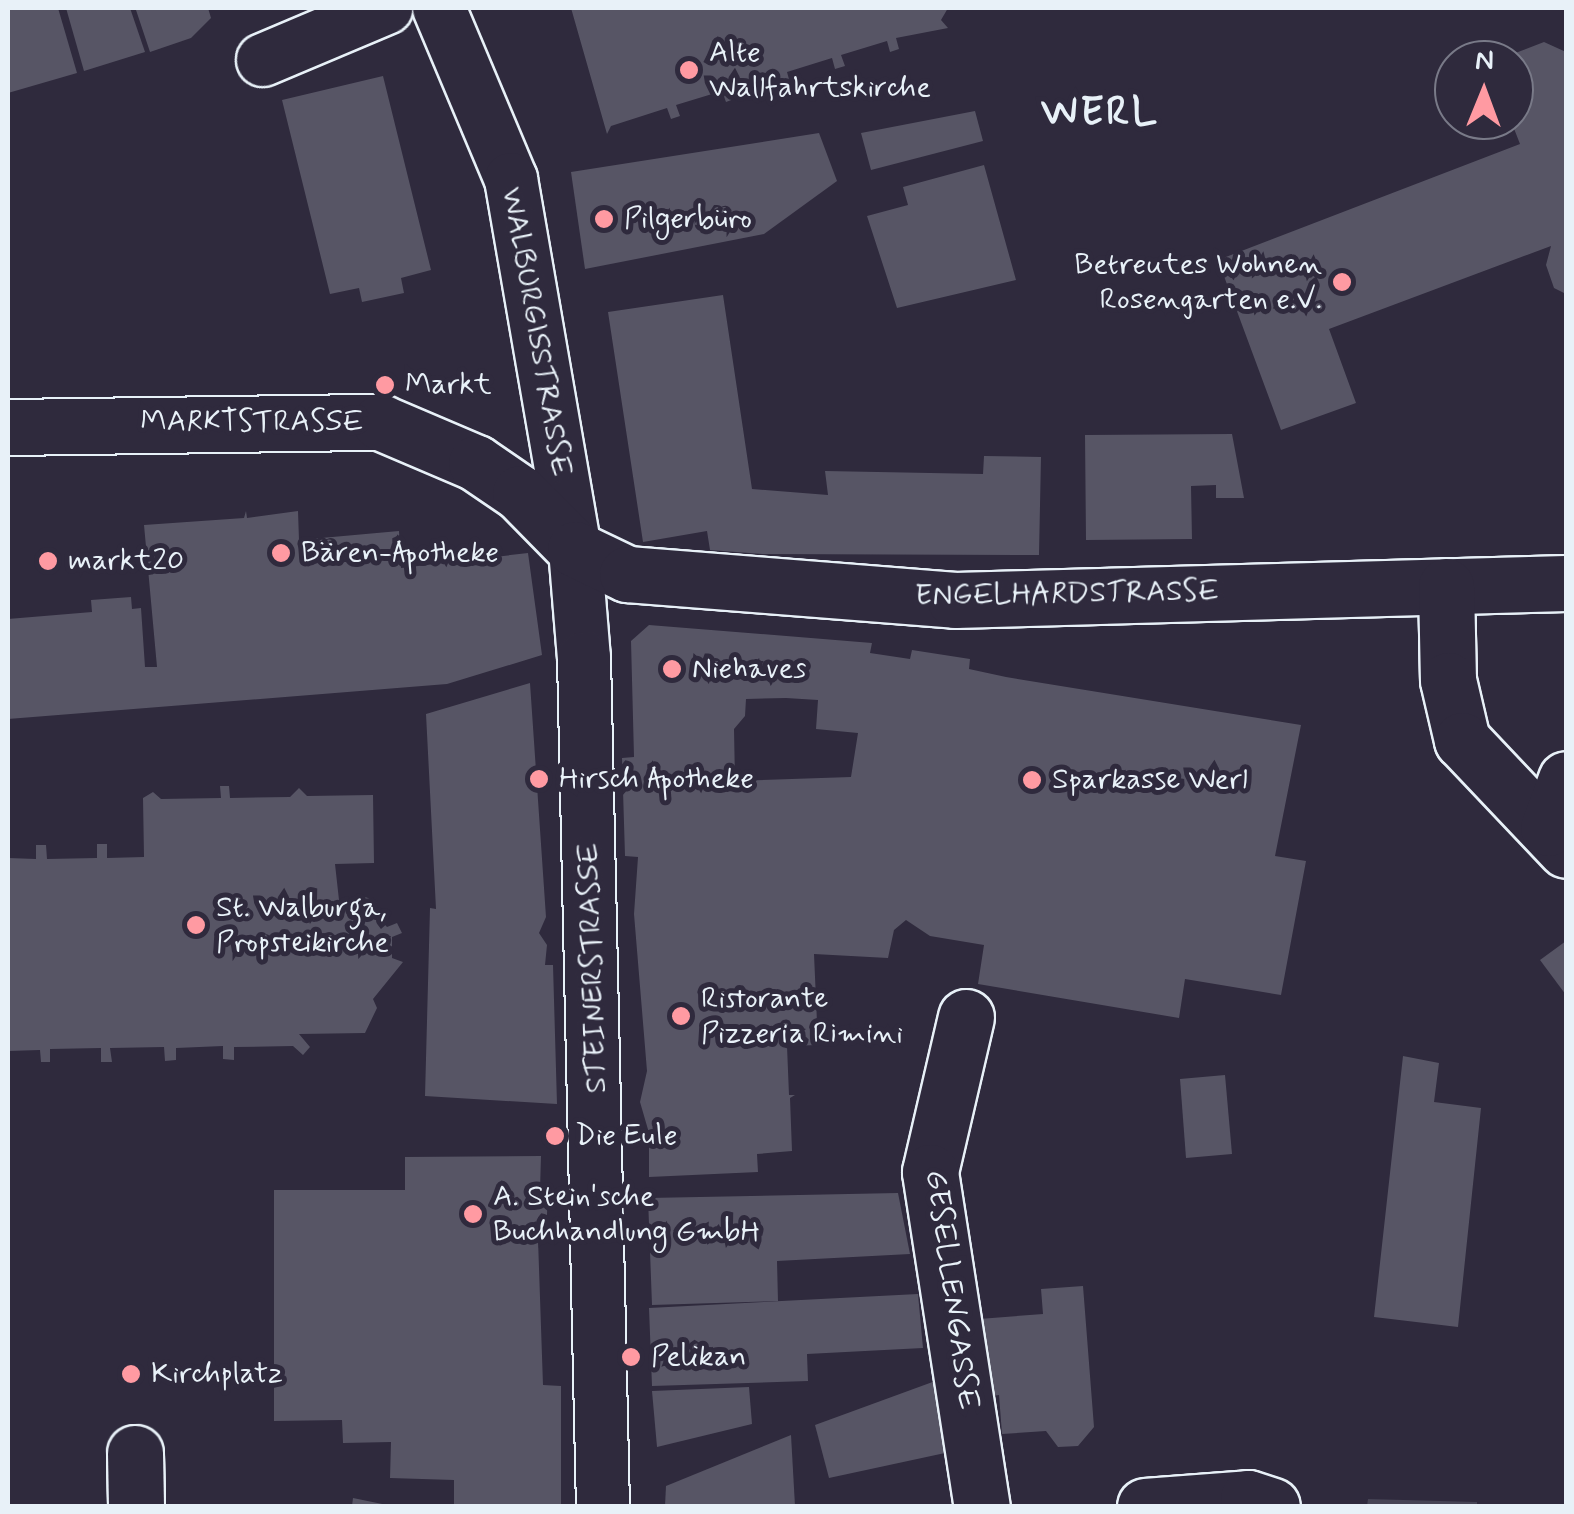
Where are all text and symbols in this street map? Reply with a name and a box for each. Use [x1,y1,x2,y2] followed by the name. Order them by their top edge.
[709,35,931,106] place label: Alte Wallfahrtskirche
[1434,40,1534,140] north arrow
[1475,43,1494,80] text: N
[678,59,700,81] marker: Alte Wallfahrtskirche
[1042,89,1158,137] district label: WERL
[493,184,579,480] street label: WALBURGISSTRASSE
[624,201,752,237] place label: Pilgerbüro
[593,208,615,230] marker: Pilgerbüro
[1073,247,1322,318] place label: Betreutes Wohnen Rosengarten e.V.
[1331,271,1353,293] marker: Betreutes Wohnen Rosengarten e.V.
[405,367,492,403] place label: Markt
[374,374,396,396] marker: Markt
[140,404,364,440] street label: MARKTSTRASSE
[301,535,499,571] place label: Bären-Apotheke
[270,542,292,564] marker: Bären-Apotheke
[68,543,184,579] place label: markt20
[37,550,59,572] marker: markt20
[915,573,1219,615] street label: ENGELHARDSTRASSE
[692,651,806,687] place label: Niehaves
[661,658,683,680] marker: Niehaves
[559,761,754,797] place label: Hirsch Apotheke
[1052,762,1248,798] place label: Sparkasse Werl
[528,768,550,790] marker: Hirsch Apotheke
[1021,769,1043,791] marker: Sparkasse Werl
[571,842,615,1094] street label: STEINERSTRASSE
[216,890,389,960] place label: St. Walburga, Propsteikirche
[185,914,207,936] marker: St. Walburga, Propsteikirche
[701,981,903,1052] place label: Ristorante Pizzeria Rimini
[670,1005,692,1027] marker: Ristorante Pizzeria Rimini
[575,1118,674,1154] place label: Die Eule
[544,1125,566,1147] marker: Die Eule
[916,1168,986,1412] street label: GESELLENGASSE
[493,1179,760,1250] place label: A. Stein'sche Buchhandlung GmbH
[462,1203,484,1225] marker: A. Stein'sche Buchhandlung GmbH
[651,1339,746,1375] place label: Pelikan
[620,1346,642,1368] marker: Pelikan
[151,1356,283,1392] place label: Kirchplatz
[120,1363,142,1385] marker: Kirchplatz

